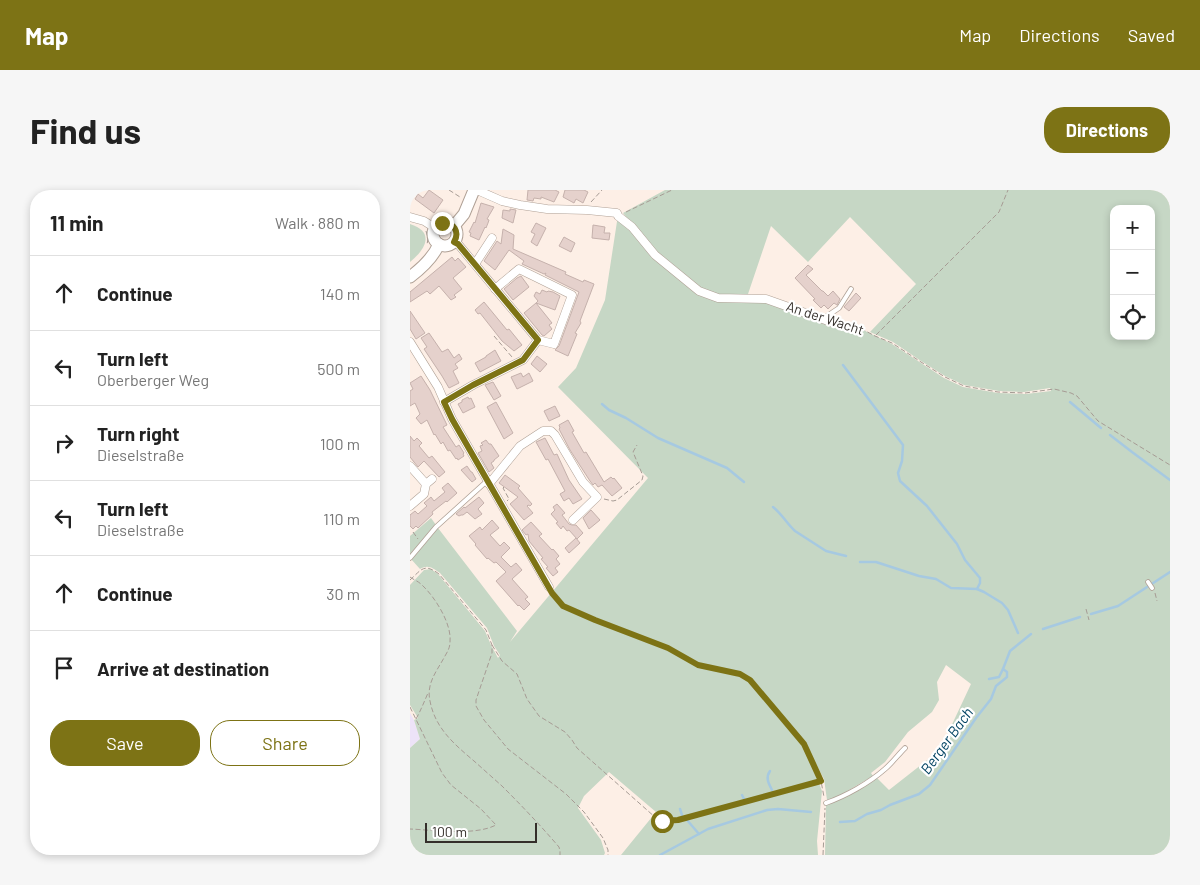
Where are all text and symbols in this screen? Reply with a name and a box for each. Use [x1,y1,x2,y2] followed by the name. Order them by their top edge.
[25,21,68,50] text: Map
[959,24,991,46] text: Map
[1019,24,1100,46] text: Directions
[1128,24,1175,46] text: Saved
[1044,107,1170,153] button: Directions
[30,109,141,151] text: Find us
[1110,205,1155,340] map controls
[1110,205,1155,250] button: +
[50,210,104,235] text: 11 min
[431,212,454,235] route end
[275,213,360,232] text: Walk · 880 m
[1110,250,1155,295] button: −
[50,279,78,307] icon: ahead
[97,282,173,305] text: Continue
[320,284,360,303] text: 140 m
[1110,295,1155,340] button: locate
[784,297,866,338] street label: An der Wacht
[97,347,168,370] text: Turn left
[50,354,78,382] icon: left
[317,359,360,378] text: 500 m
[97,370,209,389] text: Oberberger Weg
[97,422,179,445] text: Turn right
[50,429,78,457] icon: right
[320,434,360,453] text: 100 m
[97,445,184,464] text: Dieselstraße
[97,497,168,520] text: Turn left
[50,504,78,532] icon: left
[323,509,360,528] text: 110 m
[97,520,184,539] text: Dieselstraße
[50,579,78,607] icon: ahead
[97,582,173,605] text: Continue
[326,584,360,603] text: 30 m
[50,654,78,682] icon: arrive
[97,657,269,680] text: Arrive at destination
[916,703,976,777] water label: Berger Bach
[50,720,200,766] button: Save
[210,720,360,766] button: Share
[651,810,674,833] route start
[425,820,538,843] scale bar
[432,823,467,840] text: 100 m

